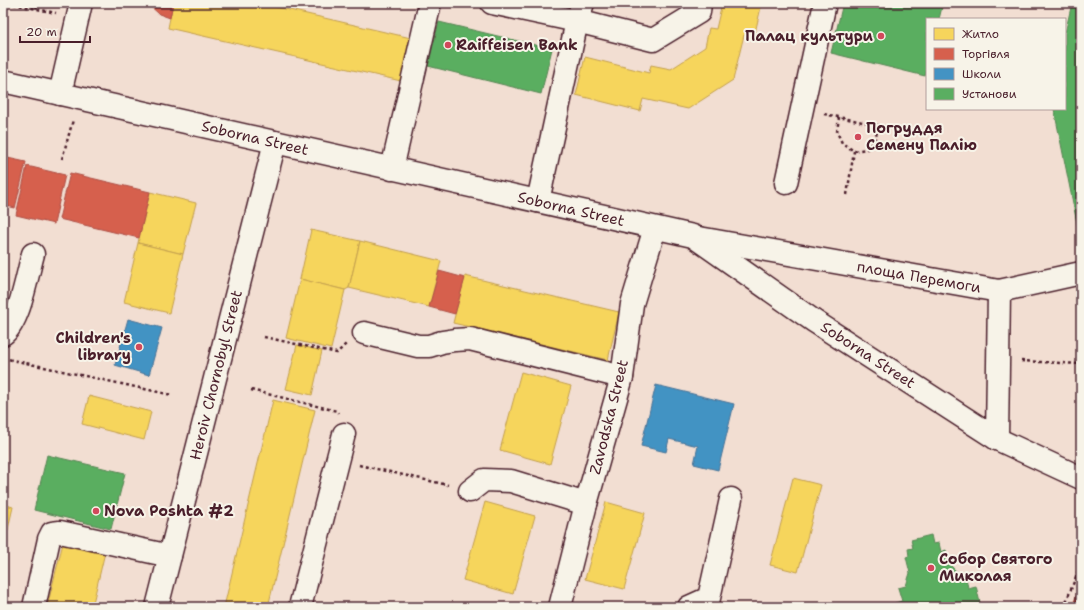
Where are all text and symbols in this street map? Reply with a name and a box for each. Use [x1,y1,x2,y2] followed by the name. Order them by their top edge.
[20,18,90,44] scale bar
[926,18,1066,110] legend
[26,24,57,40] text: 20 m
[745,26,874,46] place label: Палац культури
[962,26,999,42] text: Житло
[876,31,886,41] marker: Палац культури
[456,35,578,55] place label: Raiffeisen Bank
[443,40,453,50] marker: Raiffeisen Bank
[962,46,1010,62] text: Торгівля
[962,66,1001,82] text: Школи
[962,86,1017,102] text: Установи
[200,116,310,160] street label: Soborna Street
[866,118,977,155] place label: Погруддя Семену Палію
[853,132,863,142] marker: Погруддя Семену Палію
[516,187,626,231] street label: Soborna Street
[855,256,983,298] street label: площа Перемоги
[185,288,247,462] street label: Heroiv Chornobyl Street
[817,317,919,393] street label: Soborna Street
[55,328,131,365] place label: Children's library
[134,342,144,352] marker: Children's library
[585,357,633,477] street label: Zavodska Street
[104,501,234,521] place label: Nova Poshta #2
[91,506,101,516] marker: Nova Poshta #2
[939,549,1053,586] place label: Собор Святого Миколая
[926,563,936,573] marker: Собор Святого Миколая

